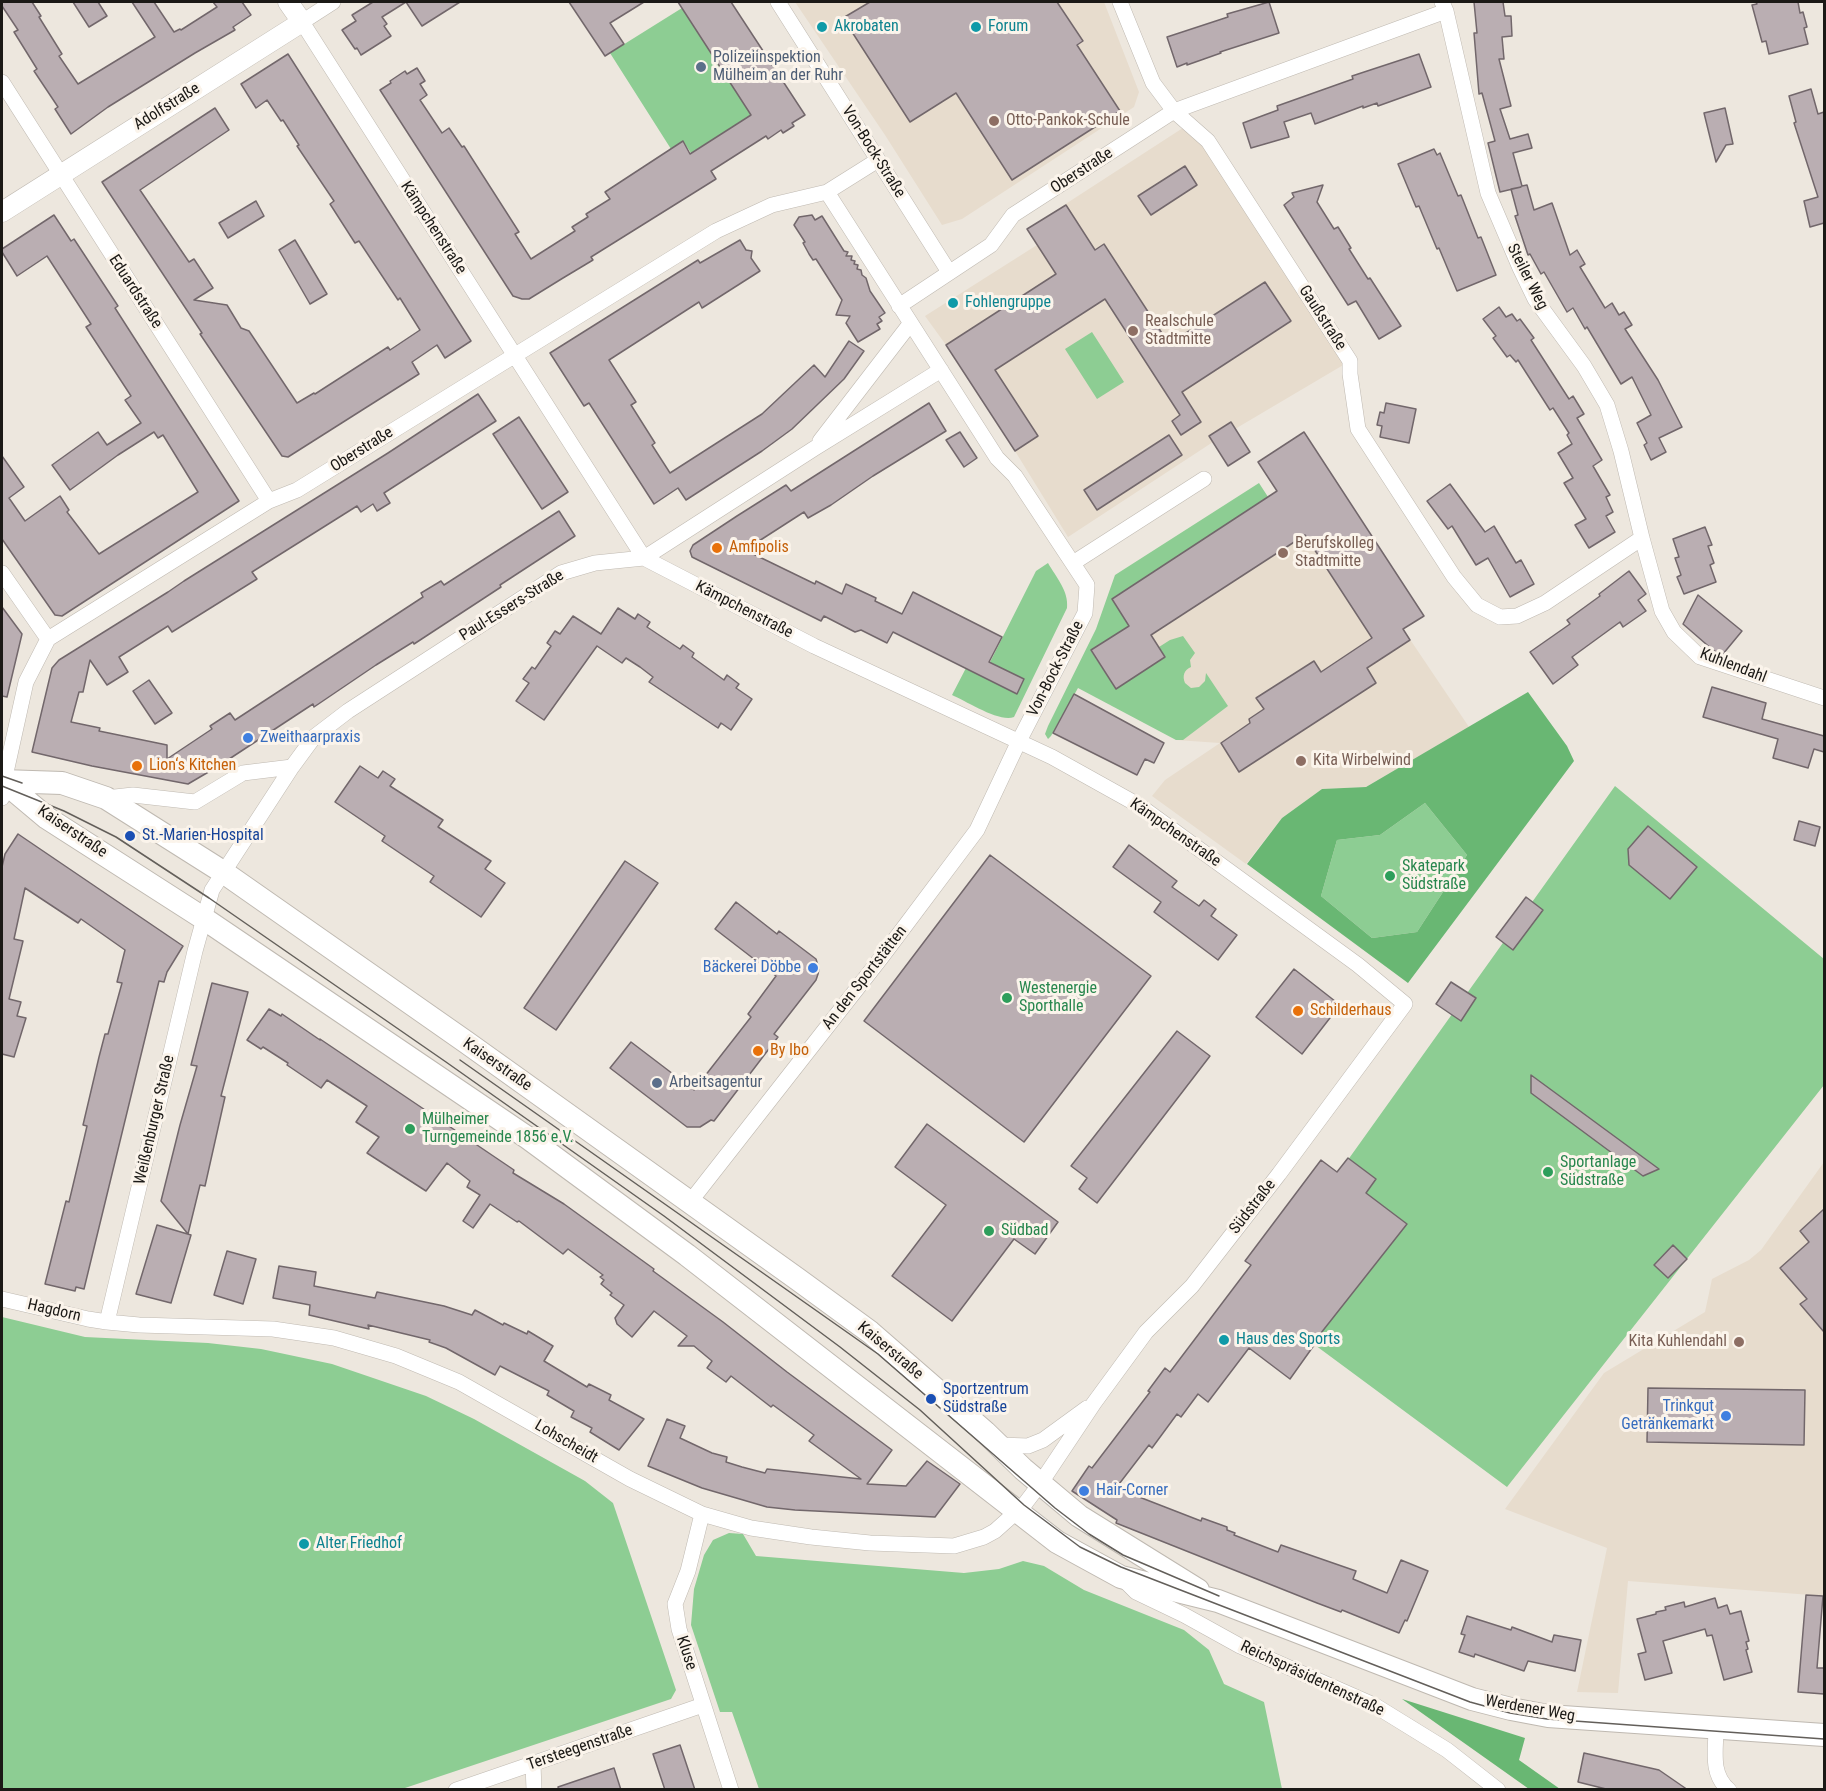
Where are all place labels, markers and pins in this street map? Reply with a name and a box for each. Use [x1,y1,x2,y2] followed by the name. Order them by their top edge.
[834,17,899,37] place label: Akrobaten
[988,17,1028,37] place label: Forum
[815,20,829,34] marker: Akrobaten
[969,20,983,34] marker: Forum
[713,48,843,86] place label: Polizeiinspektion Mülheim an der Ruhr
[694,60,708,74] marker: Polizeiinspektion Mülheim an der Ruhr
[1006,111,1130,131] place label: Otto-Pankok-Schule
[987,114,1001,128] marker: Otto-Pankok-Schule
[965,293,1051,313] place label: Fohlengruppe
[946,296,960,310] marker: Fohlengruppe
[1145,312,1214,350] place label: Realschule Stadtmitte
[1126,324,1140,338] marker: Realschule Stadtmitte
[1295,534,1374,572] place label: Berufskolleg Stadtmitte
[729,538,789,558] place label: Amfipolis
[710,541,724,555] marker: Amfipolis
[1276,546,1290,560] marker: Berufskolleg Stadtmitte
[260,728,360,748] place label: Zweithaarpraxis
[241,731,255,745] marker: Zweithaarpraxis
[1313,751,1411,771] place label: Kita Wirbelwind
[1294,754,1308,768] marker: Kita Wirbelwind
[149,756,236,776] place label: Lion‘s Kitchen
[130,759,144,773] marker: Lion‘s Kitchen
[142,826,264,846] place label: St.-Marien-Hospital
[123,829,137,843] marker: St.-Marien-Hospital
[1402,857,1466,895] place label: Skatepark Südstraße
[1383,869,1397,883] marker: Skatepark Südstraße
[703,958,801,978] place label: Bäckerei Döbbe
[806,961,820,975] marker: Bäckerei Döbbe
[1019,979,1097,1017] place label: Westenergie Sporthalle
[1000,991,1014,1005] marker: Westenergie Sporthalle
[1310,1001,1391,1021] place label: Schilderhaus
[1291,1004,1305,1018] marker: Schilderhaus
[770,1041,809,1061] place label: By Ibo
[751,1044,765,1058] marker: By Ibo
[669,1073,762,1093] place label: Arbeitsagentur
[650,1076,664,1090] marker: Arbeitsagentur
[422,1110,574,1148] place label: Mülheimer Turngemeinde 1856 e.V.
[403,1122,417,1136] marker: Mülheimer Turngemeinde 1856 e.V.
[1560,1153,1636,1191] place label: Sportanlage Südstraße
[1541,1165,1555,1179] marker: Sportanlage Südstraße
[1001,1221,1048,1241] place label: Südbad
[982,1224,996,1238] marker: Südbad
[1236,1330,1340,1350] place label: Haus des Sports
[1629,1332,1727,1352] place label: Kita Kuhlendahl
[1217,1333,1231,1347] marker: Haus des Sports
[1732,1335,1746,1349] marker: Kita Kuhlendahl
[943,1380,1029,1418] place label: Sportzentrum Südstraße
[924,1392,938,1406] marker: Sportzentrum Südstraße
[1621,1397,1714,1435] place label: Trinkgut Getränkemarkt
[1719,1409,1733,1423] marker: Trinkgut Getränkemarkt
[1096,1481,1168,1501] place label: Hair-Corner
[1077,1484,1091,1498] marker: Hair-Corner
[316,1534,402,1554] place label: Alter Friedhof
[297,1537,311,1551] marker: Alter Friedhof

